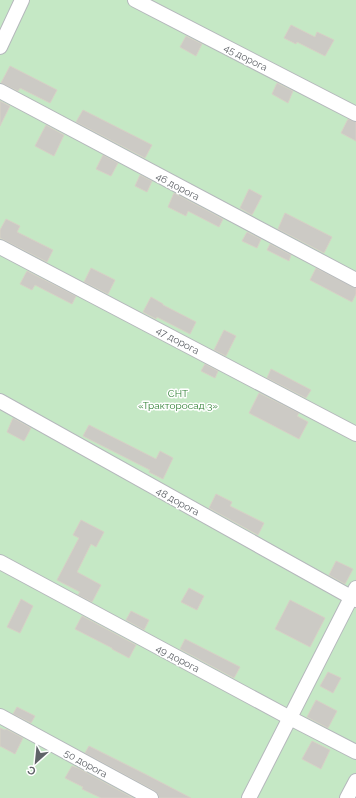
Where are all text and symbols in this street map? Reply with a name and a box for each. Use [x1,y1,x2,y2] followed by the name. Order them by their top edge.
[222,42,269,73] street label: 45 дорога
[154,170,201,202] street label: 46 дорога
[155,325,201,356] street label: 47 дорога
[138,388,218,411] park label: СНТ «Тракторосад 3»
[154,485,201,518] street label: 48 дорога
[154,642,201,674] street label: 49 дорога
[16,742,56,782] north arrow
[62,747,109,780] street label: 50 дорога
[25,763,38,778] text: С

